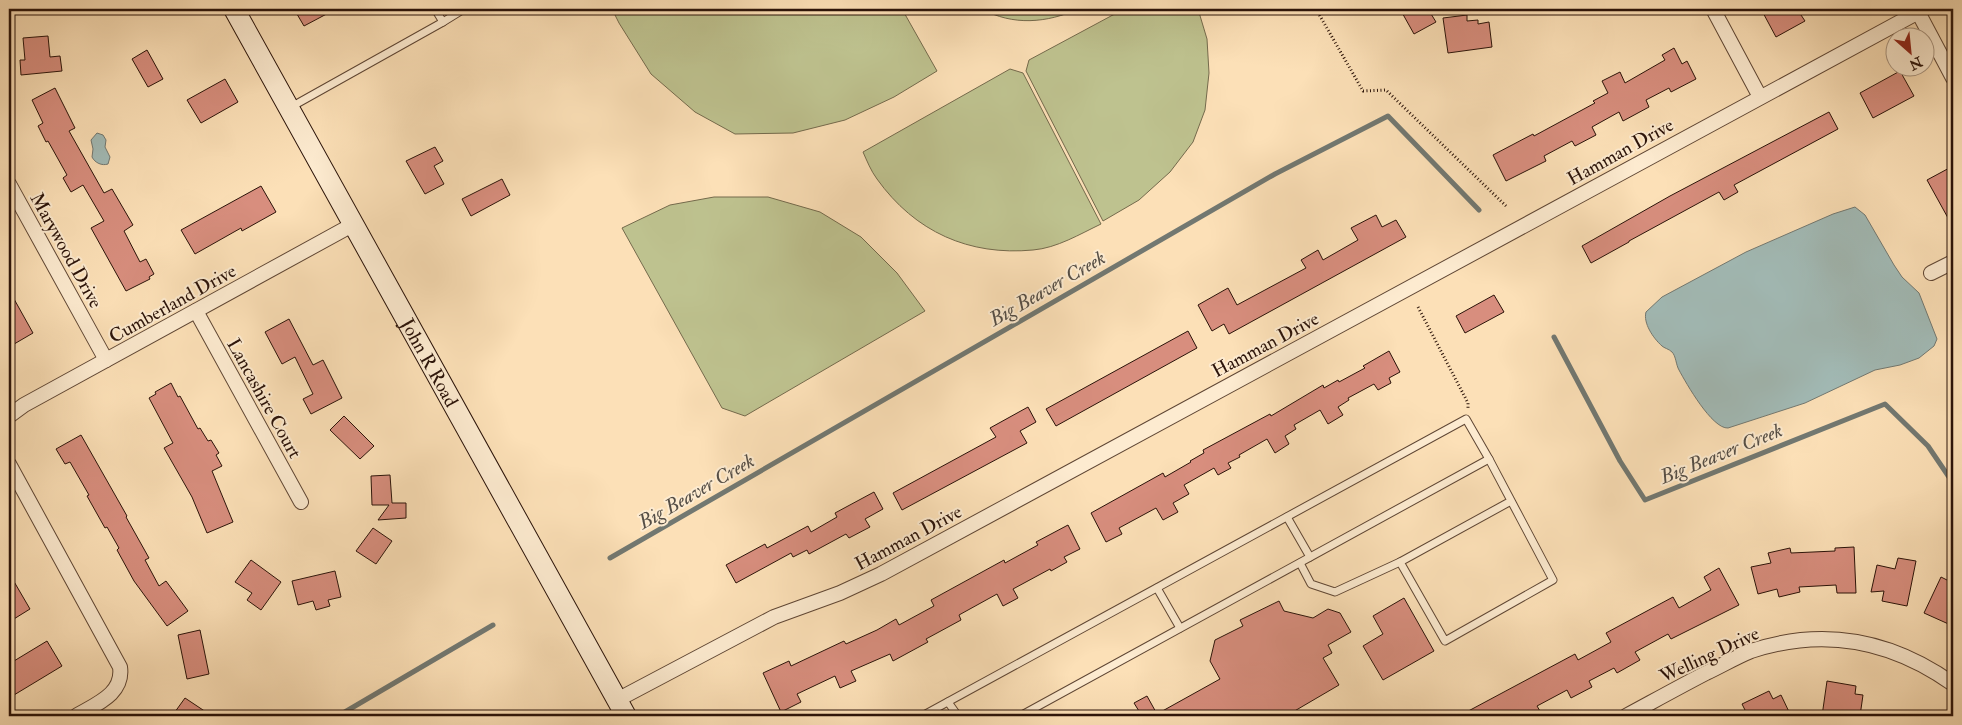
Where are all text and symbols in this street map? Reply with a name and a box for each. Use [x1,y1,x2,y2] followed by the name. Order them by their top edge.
[1884,28,1934,78] north arrow
[1906,52,1926,74] text: N
[1563,113,1678,191] street label: Hamman Drive
[25,189,108,312] street label: Marywood Drive
[984,245,1110,332] water label: Big Beaver Creek
[105,259,240,349] street label: Cumberland Drive
[1208,307,1323,383] street label: Hamman Drive
[394,313,463,412] street label: John R Road
[221,334,307,463] street label: Lancashire Court
[1655,417,1786,490] water label: Big Beaver Creek
[633,448,759,535] water label: Big Beaver Creek
[851,500,966,576] street label: Hamman Drive
[1655,621,1763,689] street label: Welling Drive

